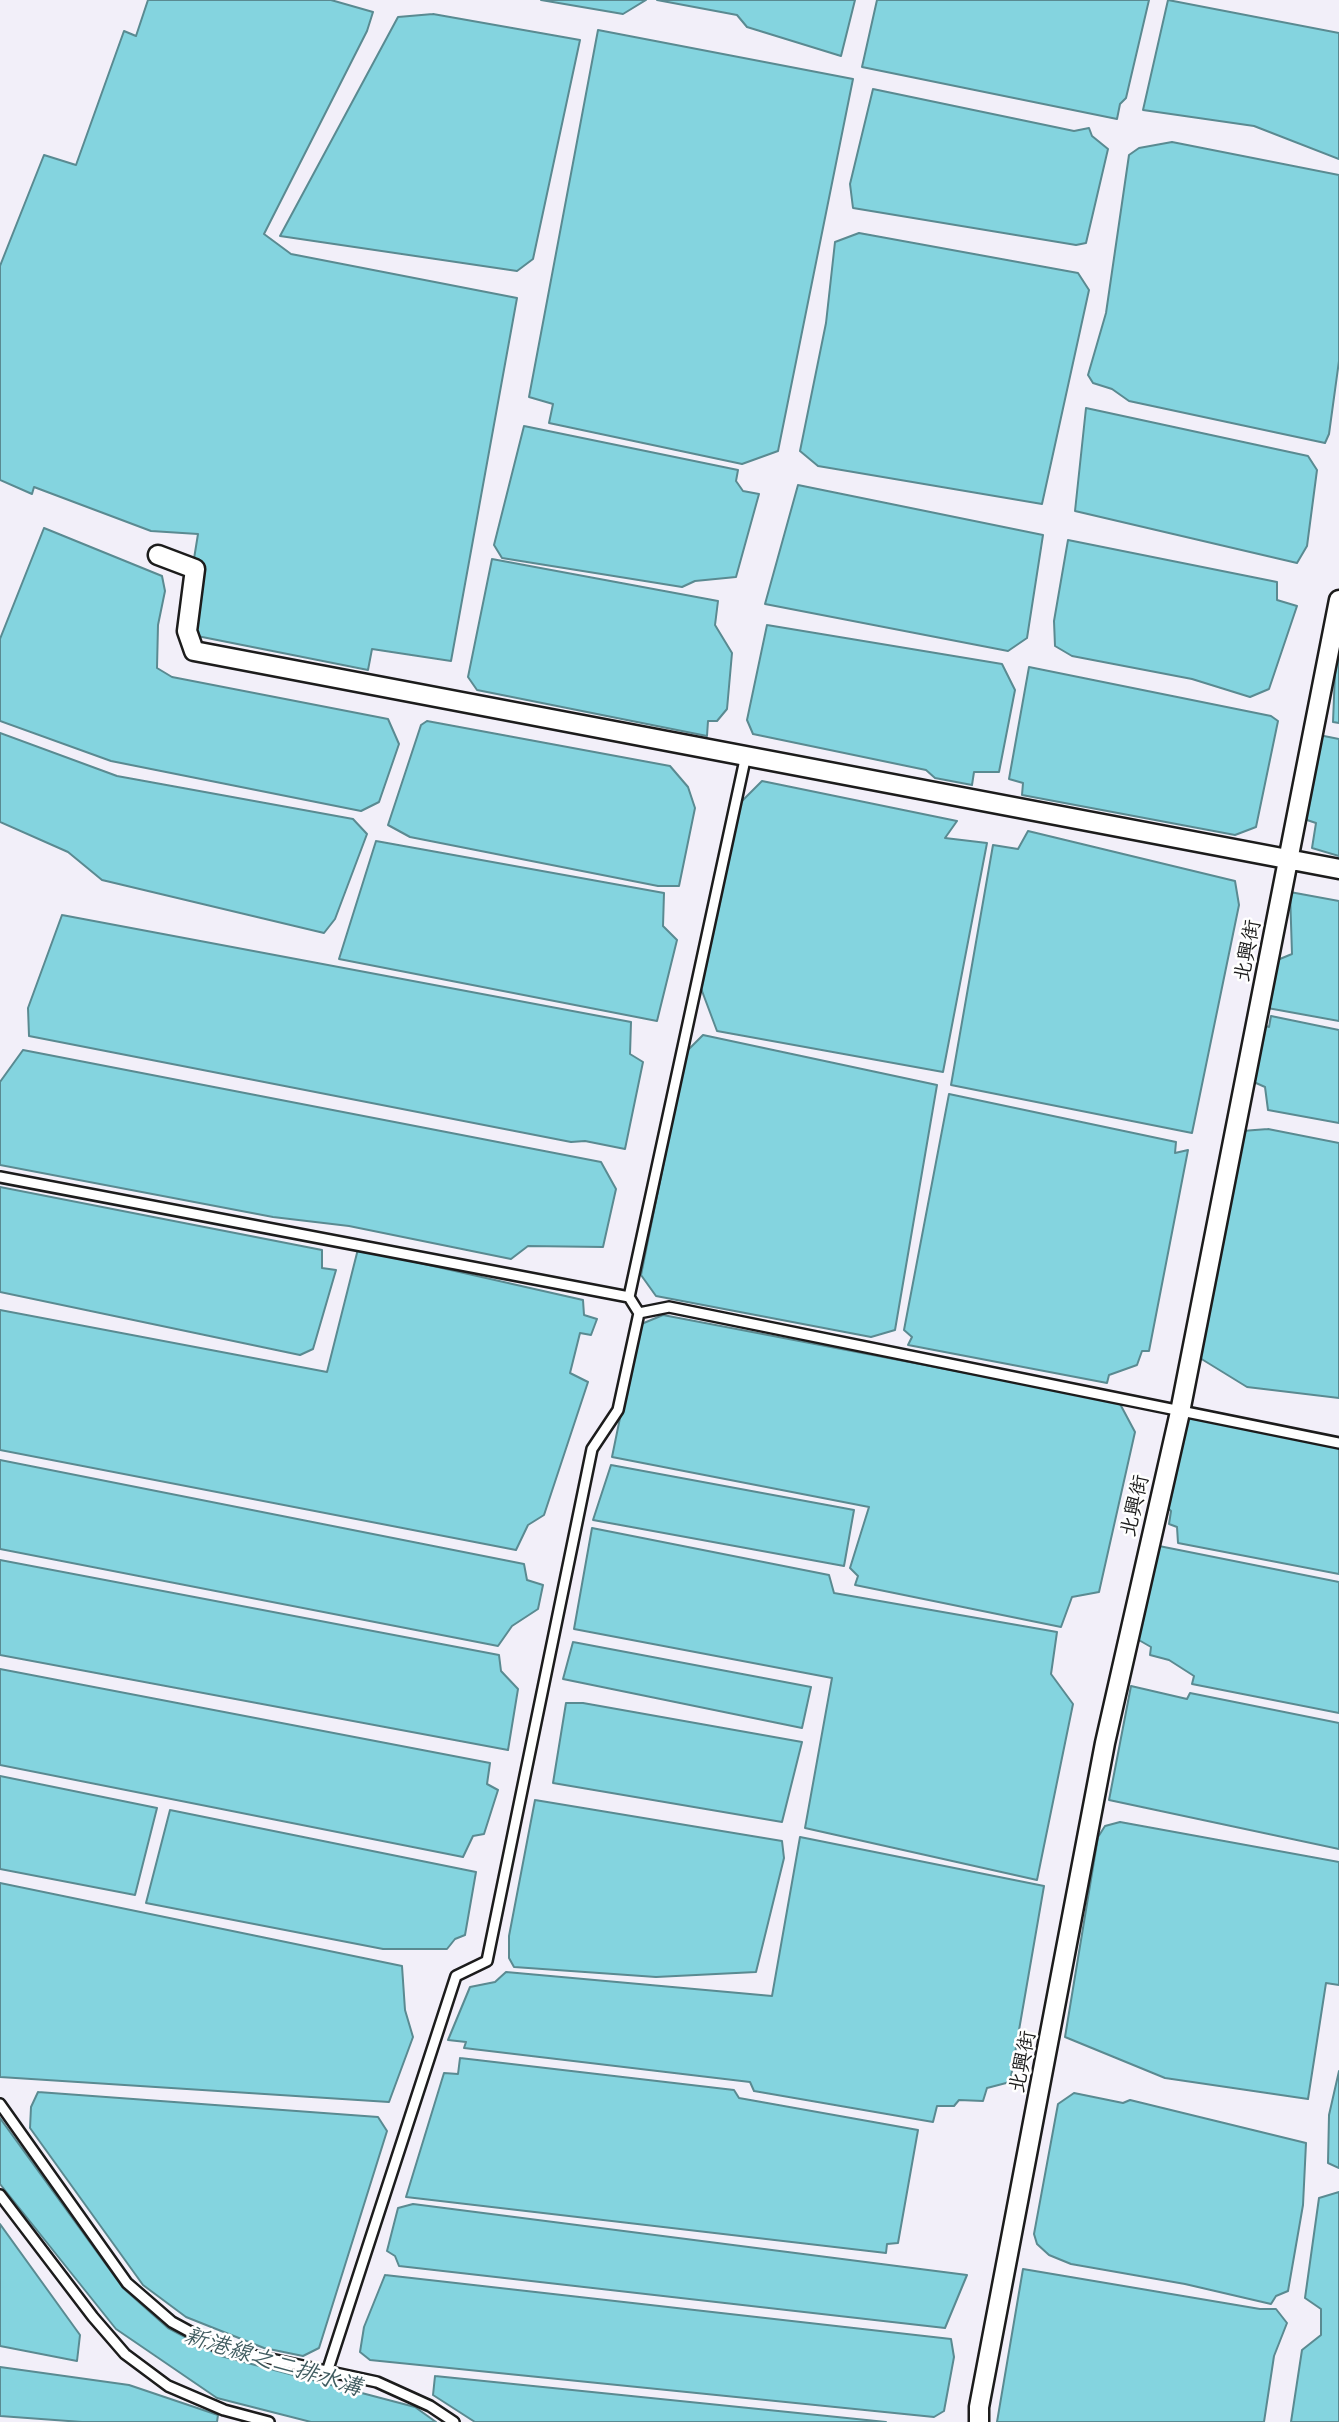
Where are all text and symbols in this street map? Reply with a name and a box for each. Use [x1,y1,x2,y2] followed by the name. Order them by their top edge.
[1230,918,1266,984] street label: 北興街
[1116,1472,1154,1540] street label: 北興街
[1005,2029,1041,2095] street label: 北興街
[181,2322,365,2402] water label: 新港線之二排水溝

